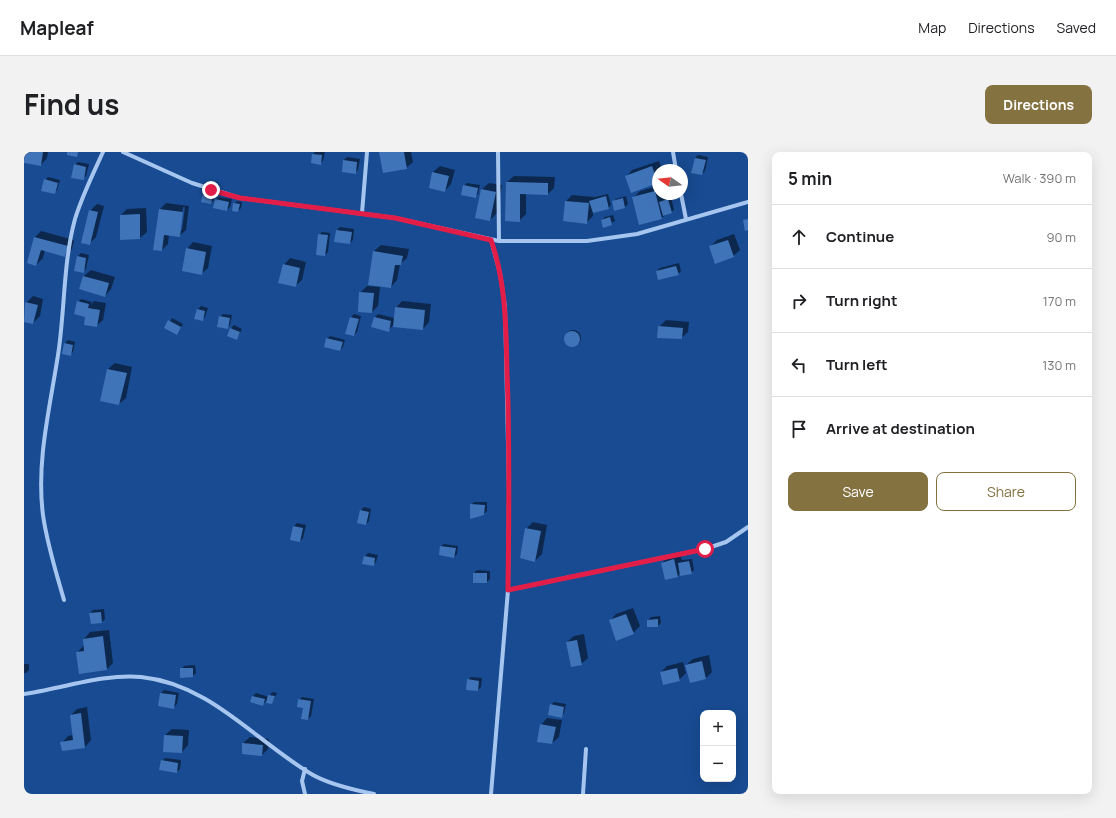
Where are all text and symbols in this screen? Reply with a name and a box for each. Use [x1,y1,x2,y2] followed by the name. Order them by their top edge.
[20,15,94,41] text: Mapleaf
[918,18,946,37] text: Map
[968,18,1035,37] text: Directions
[1057,18,1096,37] text: Saved
[24,85,119,123] text: Find us
[985,85,1092,124] button: Directions
[652,164,688,200] north arrow
[788,167,832,190] text: 5 min
[1003,169,1076,187] text: Walk · 390 m
[202,181,220,199] route end
[788,226,810,248] icon: ahead
[826,226,894,247] text: Continue
[1046,228,1076,246] text: 90 m
[788,290,810,312] icon: right
[826,290,897,311] text: Turn right
[1043,292,1076,310] text: 170 m
[788,354,810,376] icon: left
[826,354,888,375] text: Turn left
[1042,356,1076,374] text: 130 m
[788,418,810,440] icon: arrive
[826,418,975,439] text: Arrive at destination
[788,472,928,511] button: Save
[936,472,1076,511] button: Share
[696,540,714,558] route start
[700,710,736,782] map controls
[700,710,736,746] button: +
[700,746,736,782] button: −

